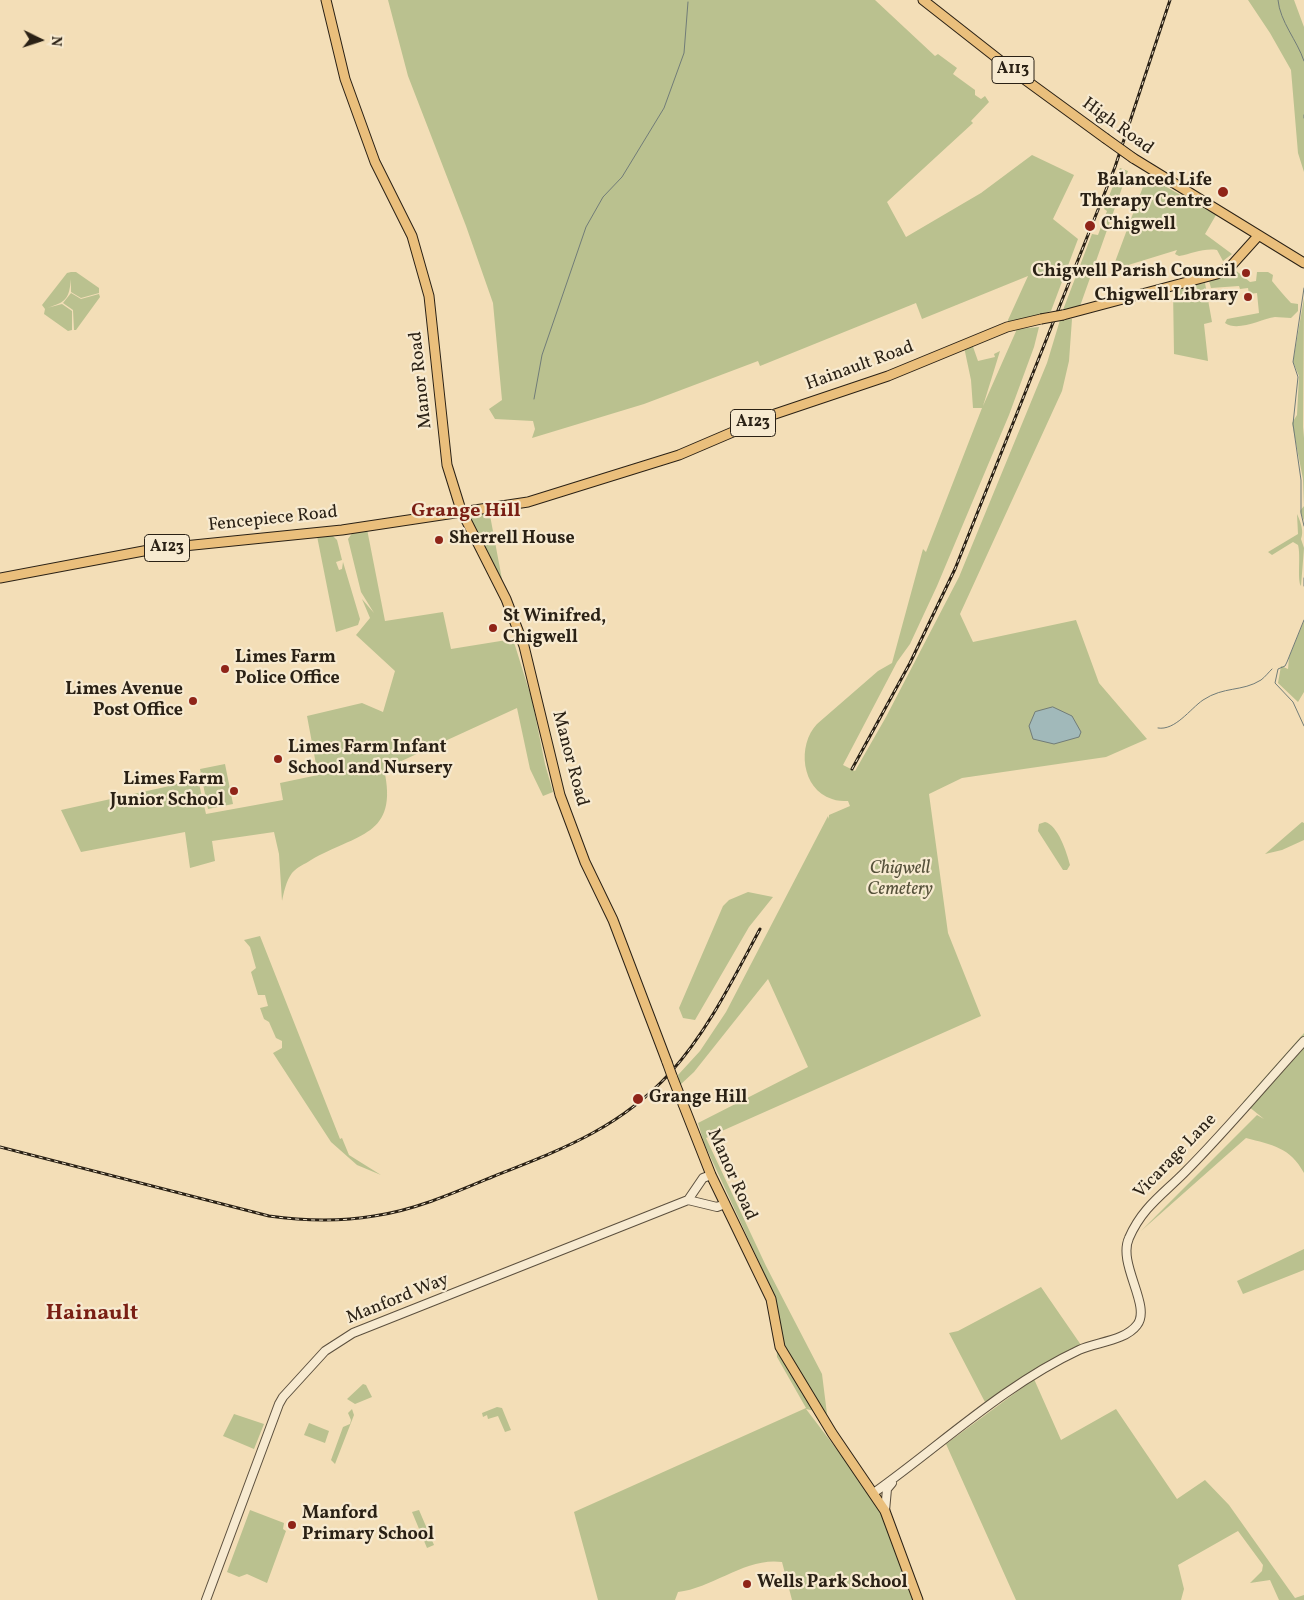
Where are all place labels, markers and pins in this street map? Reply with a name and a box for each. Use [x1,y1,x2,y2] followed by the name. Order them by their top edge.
[1080,171,1212,213] place label: Balanced Life Therapy Centre
[1216,185,1230,199] marker: Balanced Life Therapy Centre
[1101,215,1176,237] place label: Chigwell
[1083,219,1097,233] marker: Chigwell
[1032,262,1236,284] place label: Chigwell Parish Council
[1240,267,1252,279] marker: Chigwell Parish Council
[1095,286,1238,308] place label: Chigwell Library
[1242,291,1254,303] marker: Chigwell Library
[449,529,575,551] place label: Sherrell House
[433,534,445,546] marker: Sherrell House
[503,607,606,650] place label: St Winifred, Chigwell
[487,622,499,634] marker: St Winifred, Chigwell
[235,648,340,691] place label: Limes Farm Police Office
[219,663,231,675] marker: Limes Farm Police Office
[65,680,183,722] place label: Limes Avenue Post Office
[187,695,199,707] marker: Limes Avenue Post Office
[288,738,453,781] place label: Limes Farm Infant School and Nursery
[272,753,284,765] marker: Limes Farm Infant School and Nursery
[110,770,224,812] place label: Limes Farm Junior School
[228,785,240,797] marker: Limes Farm Junior School
[649,1088,747,1110] place label: Grange Hill
[631,1092,645,1106] marker: Grange Hill
[302,1504,434,1546] place label: Manford Primary School
[286,1519,298,1531] marker: Manford Primary School
[757,1573,908,1595] place label: Wells Park School
[741,1578,753,1590] marker: Wells Park School

